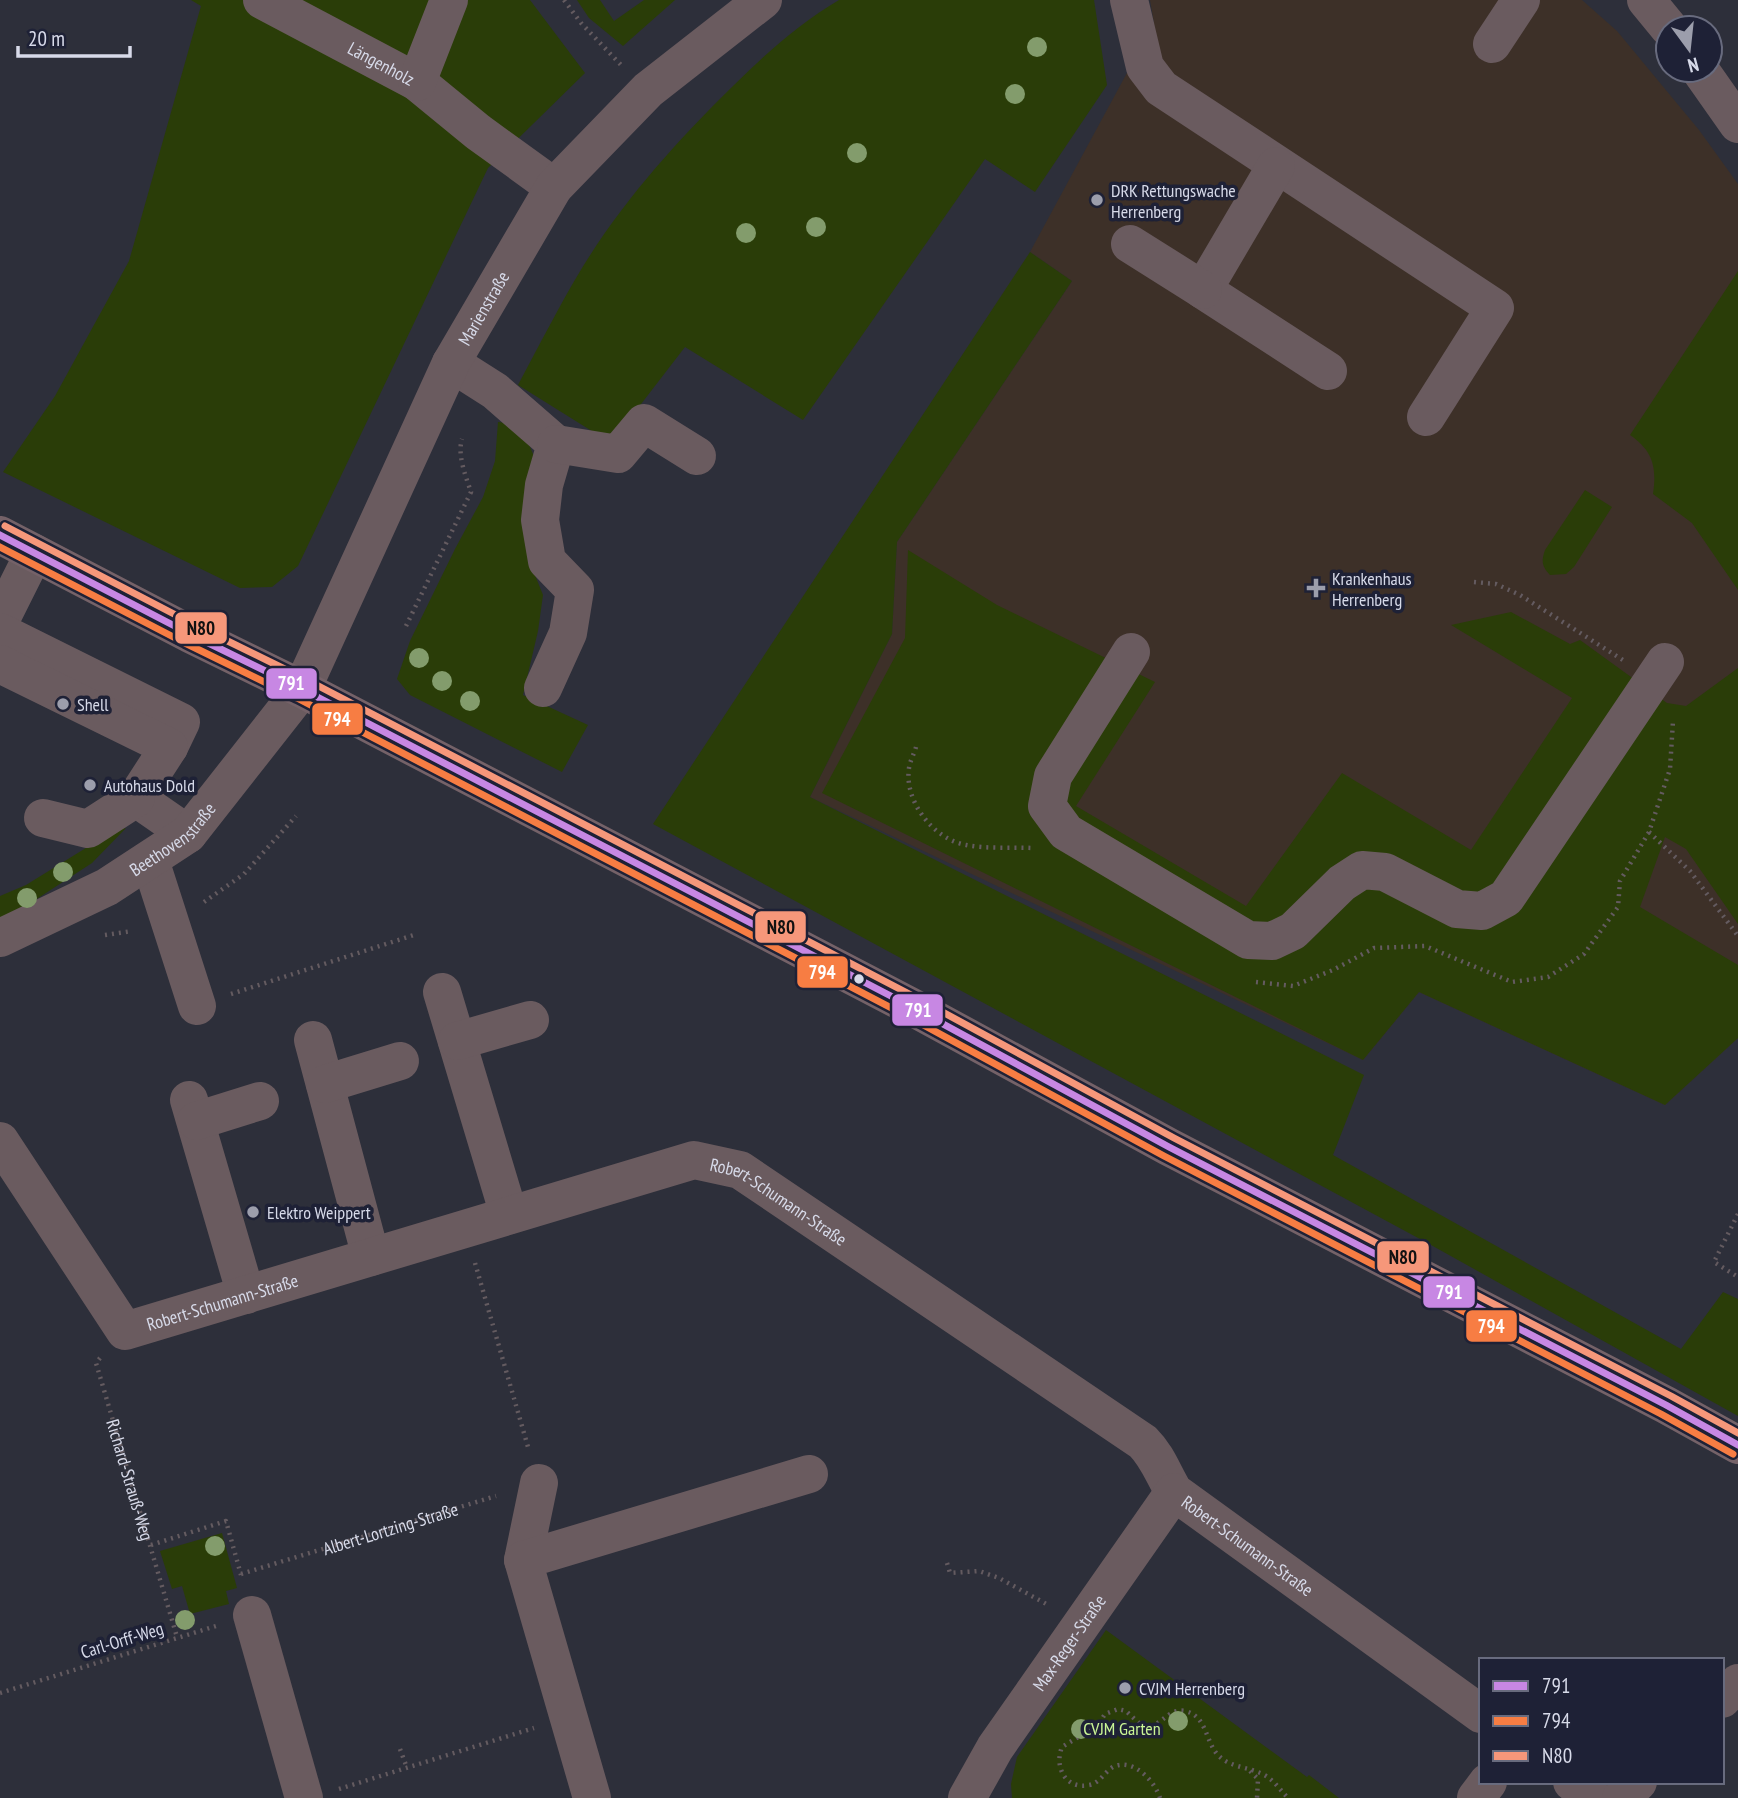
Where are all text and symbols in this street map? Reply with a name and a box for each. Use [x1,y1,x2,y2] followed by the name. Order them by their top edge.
[18,14,130,58] scale bar
[1654,14,1724,84] north arrow
[28,25,65,52] text: 20 m
[344,36,419,90] street label: Längenholz
[1685,53,1701,78] text: N
[1111,179,1236,223] place label: DRK Rettungswache Herrenberg
[1089,192,1105,208] marker: DRK Rettungswache Herrenberg
[453,267,514,349] street label: Marienstraße
[1332,567,1412,611] place label: Krankenhaus Herrenberg
[1306,578,1326,598] marker: Krankenhaus Herrenberg
[174,611,228,645] line badge: N80
[187,616,215,640] text: N80
[265,667,318,700] line badge: 791
[277,671,305,695] text: 791
[77,693,109,716] place label: Shell
[55,696,71,712] marker: Shell
[311,702,364,736] line badge: 794
[323,707,351,731] text: 794
[104,774,195,797] place label: Autohaus Dold
[82,777,98,793] marker: Autohaus Dold
[125,797,220,881] street label: Beethovenstraße
[754,910,807,944] line badge: N80
[767,915,795,939] text: N80
[796,955,849,989] line badge: 794
[808,960,836,984] text: 794
[852,972,866,986] unlabelled marker
[891,993,944,1027] line badge: 791
[904,998,932,1022] text: 791
[708,1152,852,1251] street label: Robert-Schumann-Straße
[267,1201,371,1224] place label: Elektro Weippert
[245,1204,261,1220] marker: Elektro Weippert
[1376,1240,1430,1274] line badge: N80
[1389,1245,1417,1269] text: N80
[144,1268,301,1335] street label: Robert-Schumann-Straße
[1422,1275,1476,1309] line badge: 791
[1435,1280,1463,1304] text: 791
[1465,1309,1518,1343] line badge: 794
[1477,1314,1505,1338] text: 794
[102,1416,159,1543] street label: Richard-Strauß-Weg
[1177,1490,1318,1601] street label: Robert-Schumann-Straße
[320,1497,461,1560] street label: Albert-Lortzing-Straße
[1027,1590,1110,1695] street label: Max-Reger-Straße
[78,1617,166,1663] street label: Carl-Orff-Weg
[1479,1658,1724,1784] legend
[1542,1672,1570,1699] text: 791
[1139,1677,1245,1700] place label: CVJM Herrenberg
[1117,1680,1133,1696] marker: CVJM Herrenberg
[1542,1707,1571,1734] text: 794
[1083,1717,1161,1740] park label: CVJM Garten
[1542,1742,1572,1769] text: N80

